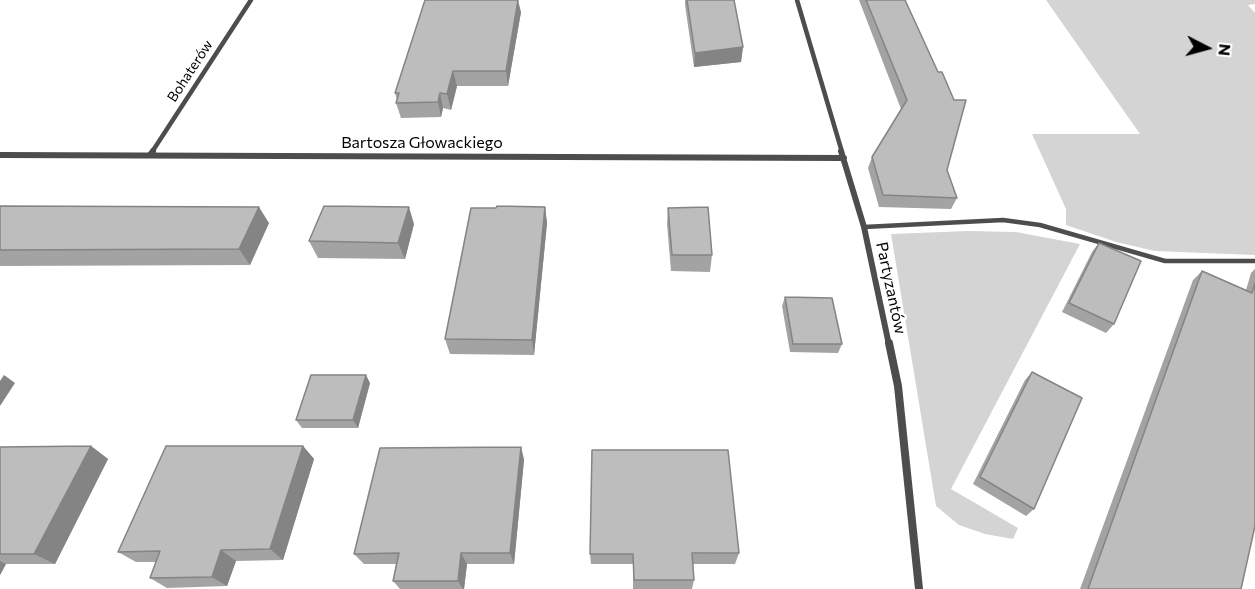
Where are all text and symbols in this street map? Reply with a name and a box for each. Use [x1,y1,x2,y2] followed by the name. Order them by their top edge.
[1177,18,1237,78] north arrow
[164,37,216,105] street label: Bohaterów
[1215,43,1235,57] text: N
[341,133,503,153] street label: Bartosza Głowackiego
[872,240,910,336] street label: Partyzantów

